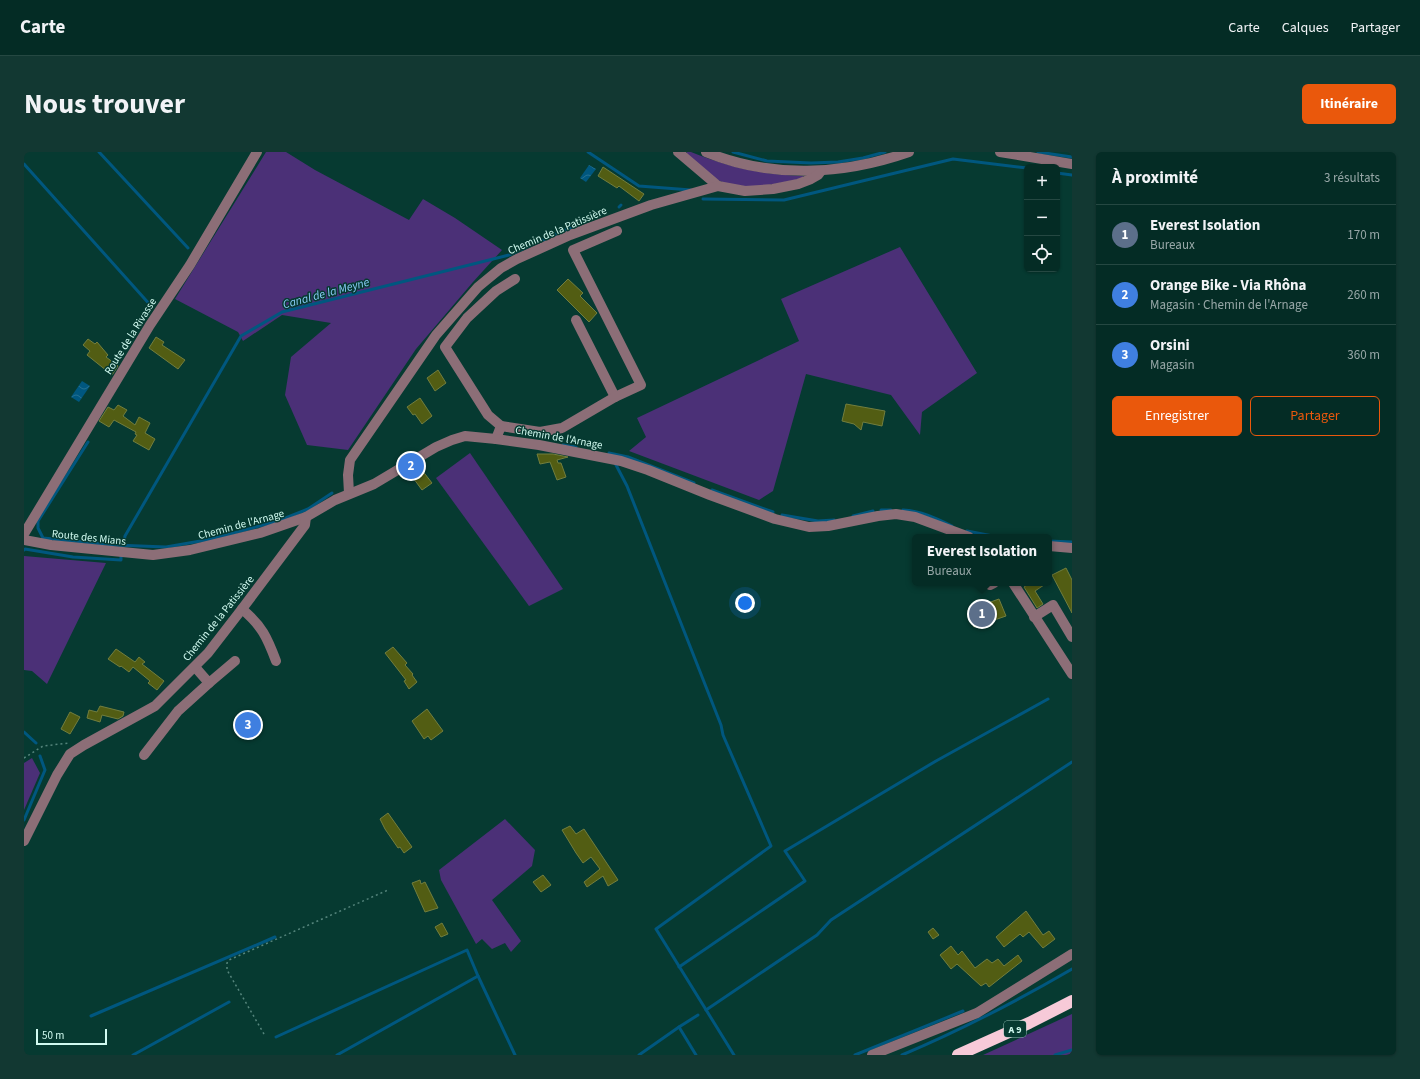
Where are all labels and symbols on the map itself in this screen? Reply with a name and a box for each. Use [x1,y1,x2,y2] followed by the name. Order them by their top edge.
[505,203,609,258] street label: Chemin de la Patissière
[281,274,372,313] water label: Canal de la Meyne
[101,295,160,377] street label: Route de la Rivasse
[514,422,604,453] street label: Chemin de l'Arnage
[398,451,424,481] pin: 2
[196,506,286,543] street label: Chemin de l'Arnage
[51,526,127,549] street label: Route des Mians
[179,572,258,664] street label: Chemin de la Patissière
[735,593,755,613] your location
[969,599,995,629] pin: 1
[235,710,261,740] pin: 3
[1004,1021,1026,1037] road number: A 9
[36,1027,107,1046] scale bar

